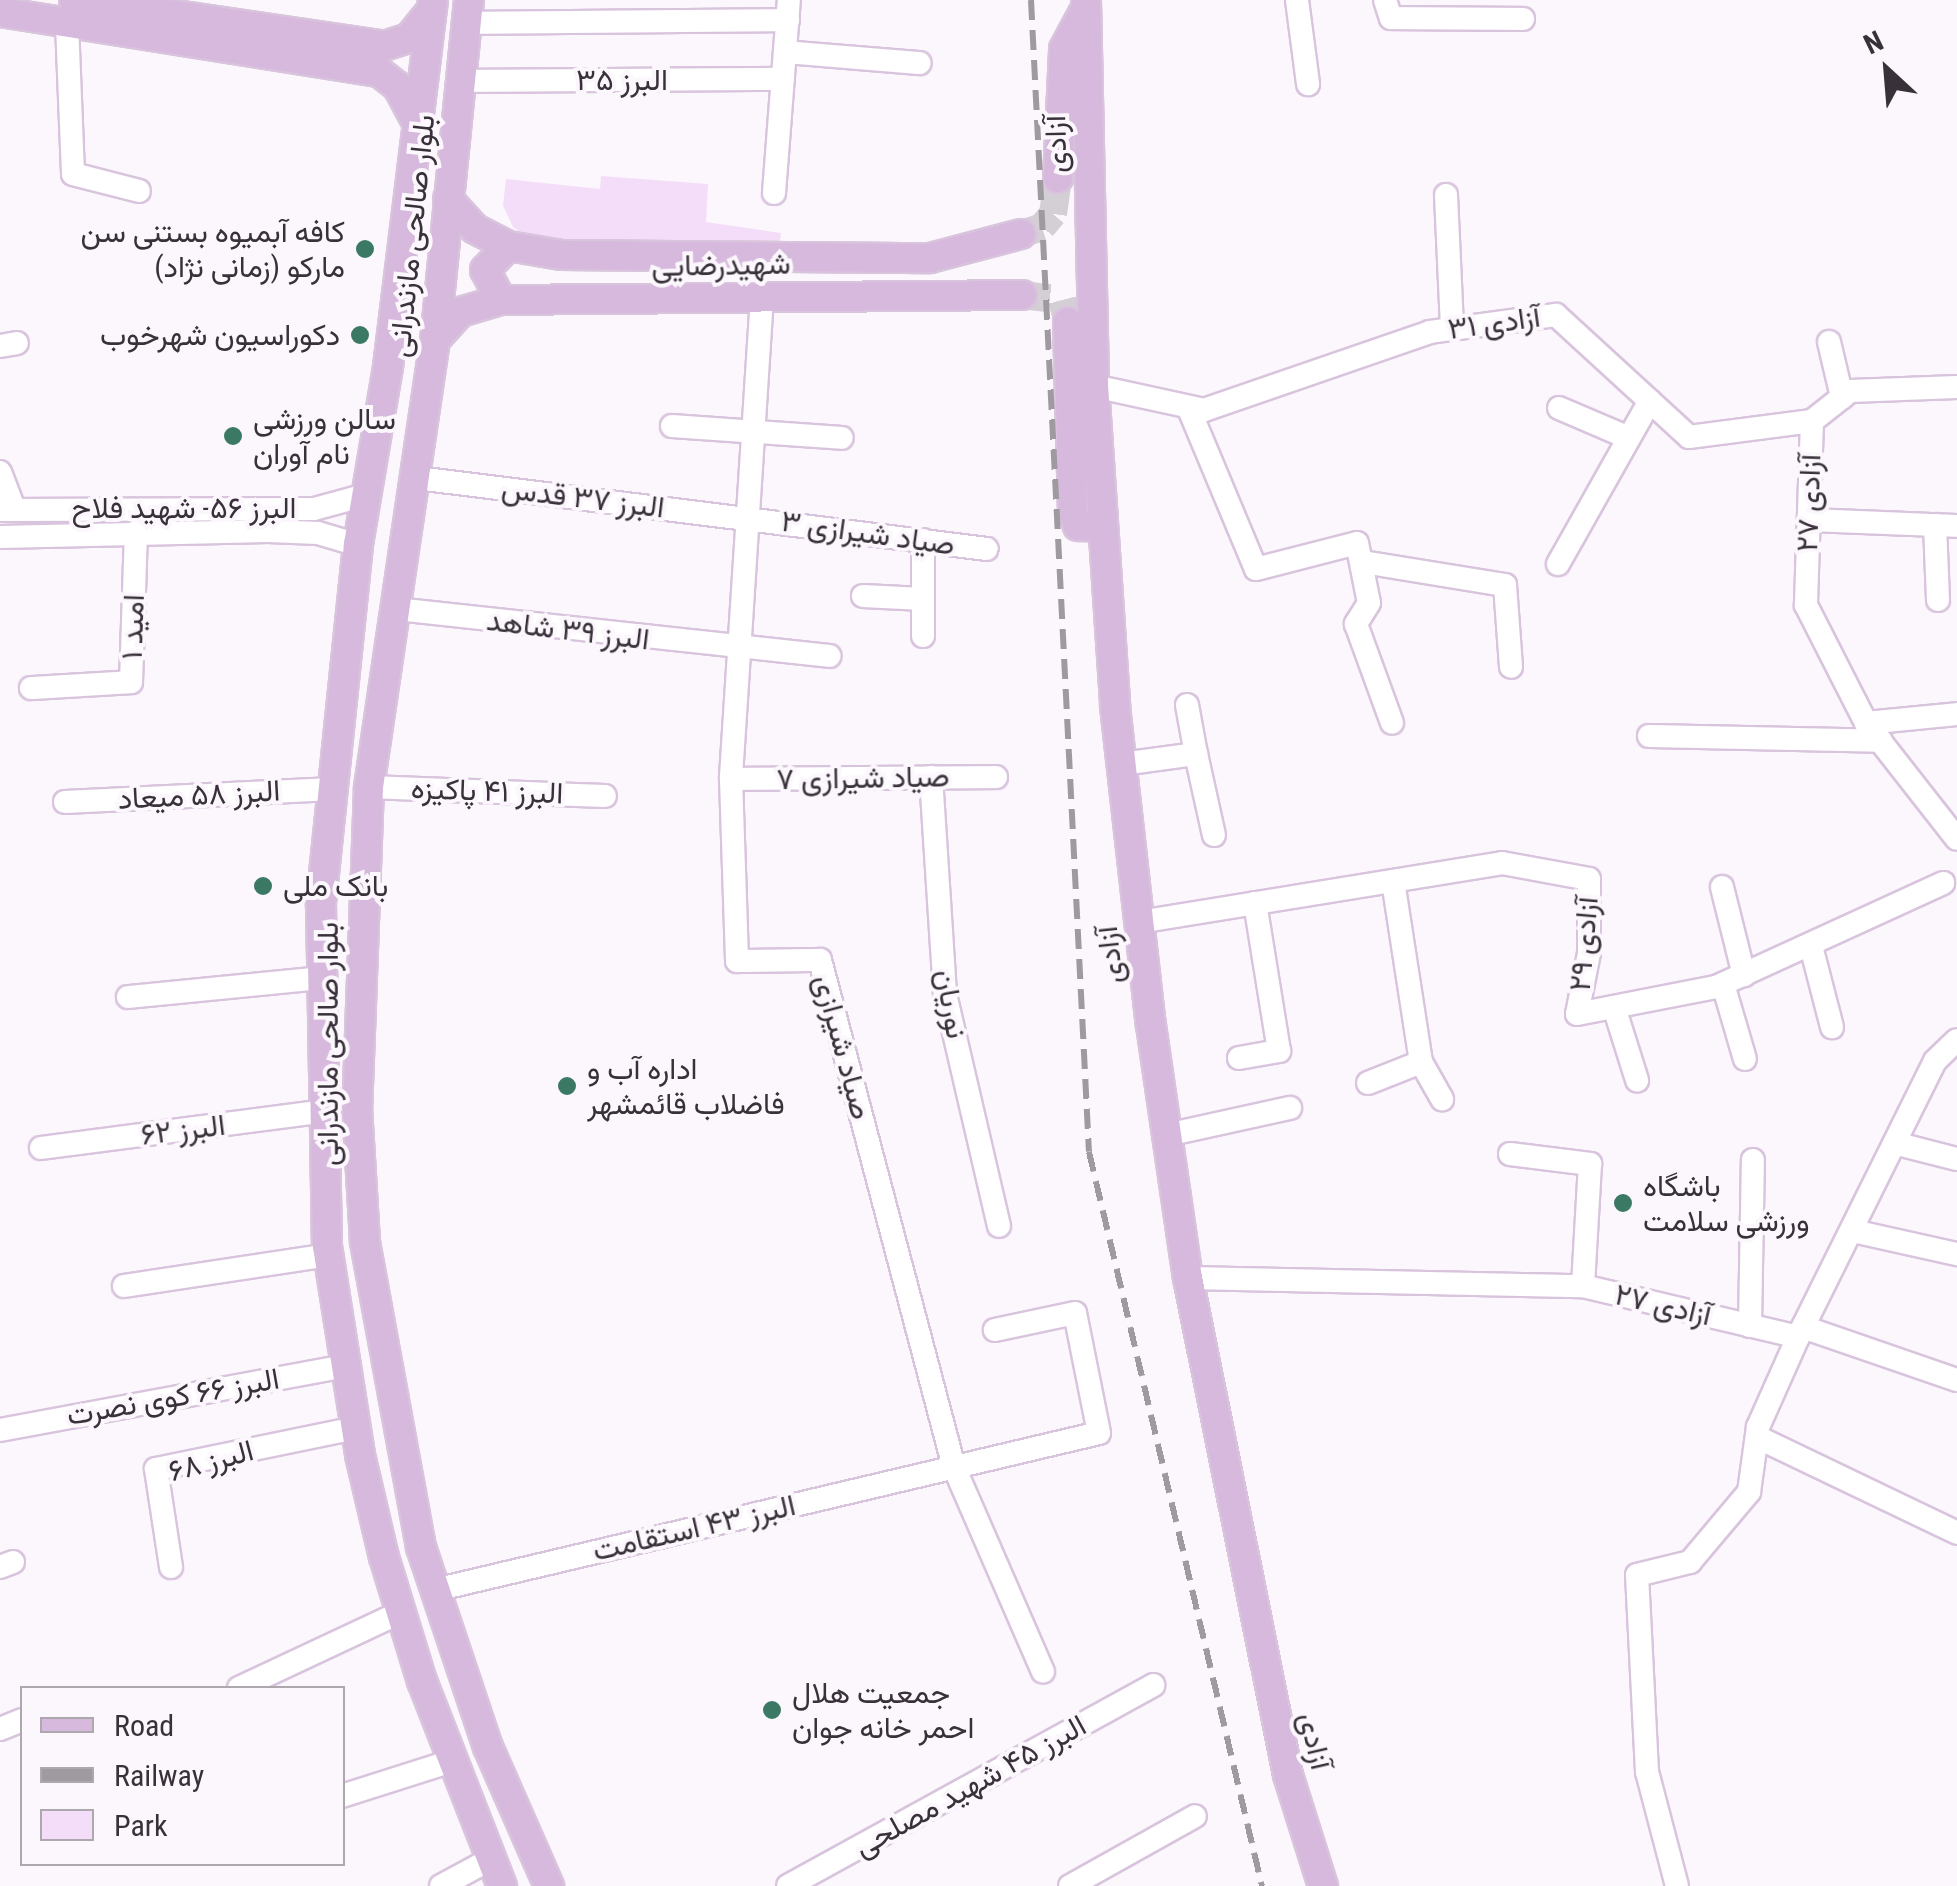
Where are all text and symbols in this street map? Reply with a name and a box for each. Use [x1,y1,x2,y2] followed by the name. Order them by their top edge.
[1837,20,1937,120] north arrow
[1859,24,1889,61] text: N
[576,62,668,98] street label: البرز ۳۵
[381,113,443,359] street label: بلوار صالحی مازندرانی
[1037,115,1075,173] street label: آزادی
[81,214,345,284] place label: کافه آبمیوه بستنی سن مارکو (زمانی نژاد)
[354,238,376,260] marker: کافه آبمیوه بستنی سن مارکو (زمانی نژاد)
[651,246,791,284] street label: شهیدرضایی
[1445,299,1543,347] street label: آزادی ۳۱
[100,317,340,353] place label: دکوراسیون شهرخوب
[349,324,371,346] marker: دکوراسیون شهرخوب
[253,401,396,472] place label: سالن ورزشی نام آوران
[222,425,244,447] marker: سالن ورزشی نام آوران
[1789,453,1829,553] street label: آزادی ۲۷
[500,470,666,526] street label: البرز ۳۷ قدس
[71,490,297,526] street label: البرز ۵۶- شهید فلاح
[779,503,957,563] street label: صیاد شیرازی ۳
[114,594,152,660] street label: امید ۱
[485,602,651,658] street label: البرز ۳۹ شاهد
[776,758,950,798] street label: صیاد شیرازی ۷
[410,770,564,812] street label: البرز ۴۱ پاکیزه
[117,773,281,817] street label: البرز ۵۸ میعاد
[283,868,388,904] place label: بانک ملی
[252,875,274,897] marker: بانک ملی
[1562,895,1606,993] street label: آزادی ۲۹
[310,922,346,1166] street label: بلوار صالحی مازندرانی
[1089,924,1131,986] street label: آزادی
[927,967,975,1041] street label: نوریان
[806,971,880,1123] street label: صیاد شیرازی
[587,1051,785,1122] place label: اداره آب و فاضلاب قائمشهر
[556,1075,578,1097] marker: اداره آب و فاضلاب قائمشهر
[139,1107,227,1153] street label: البرز ۶۲
[1643,1168,1810,1238] place label: باشگاه ورزشی سلامت
[1612,1192,1634,1214] marker: باشگاه ورزشی سلامت
[1611,1276,1715,1334] street label: آزادی ۲۷
[64,1361,282,1433] street label: البرز ۶۶ کوی نصرت
[165,1432,257,1490] street label: البرز ۶۸
[589,1487,799,1569] street label: البرز ۴۳ استقامت
[792,1675,974,1746] place label: جمعیت هلال احمر خانه جوان
[20,1686,345,1866] legend
[761,1699,783,1721] marker: جمعیت هلال احمر خانه جوان
[848,1707,1092,1865] street label: البرز ۴۵ شهید مصلحی
[114,1708,174,1743] text: Road
[1291,1709,1339,1773] street label: آزادی
[114,1758,204,1793] text: Railway
[114,1808,168,1843] text: Park

